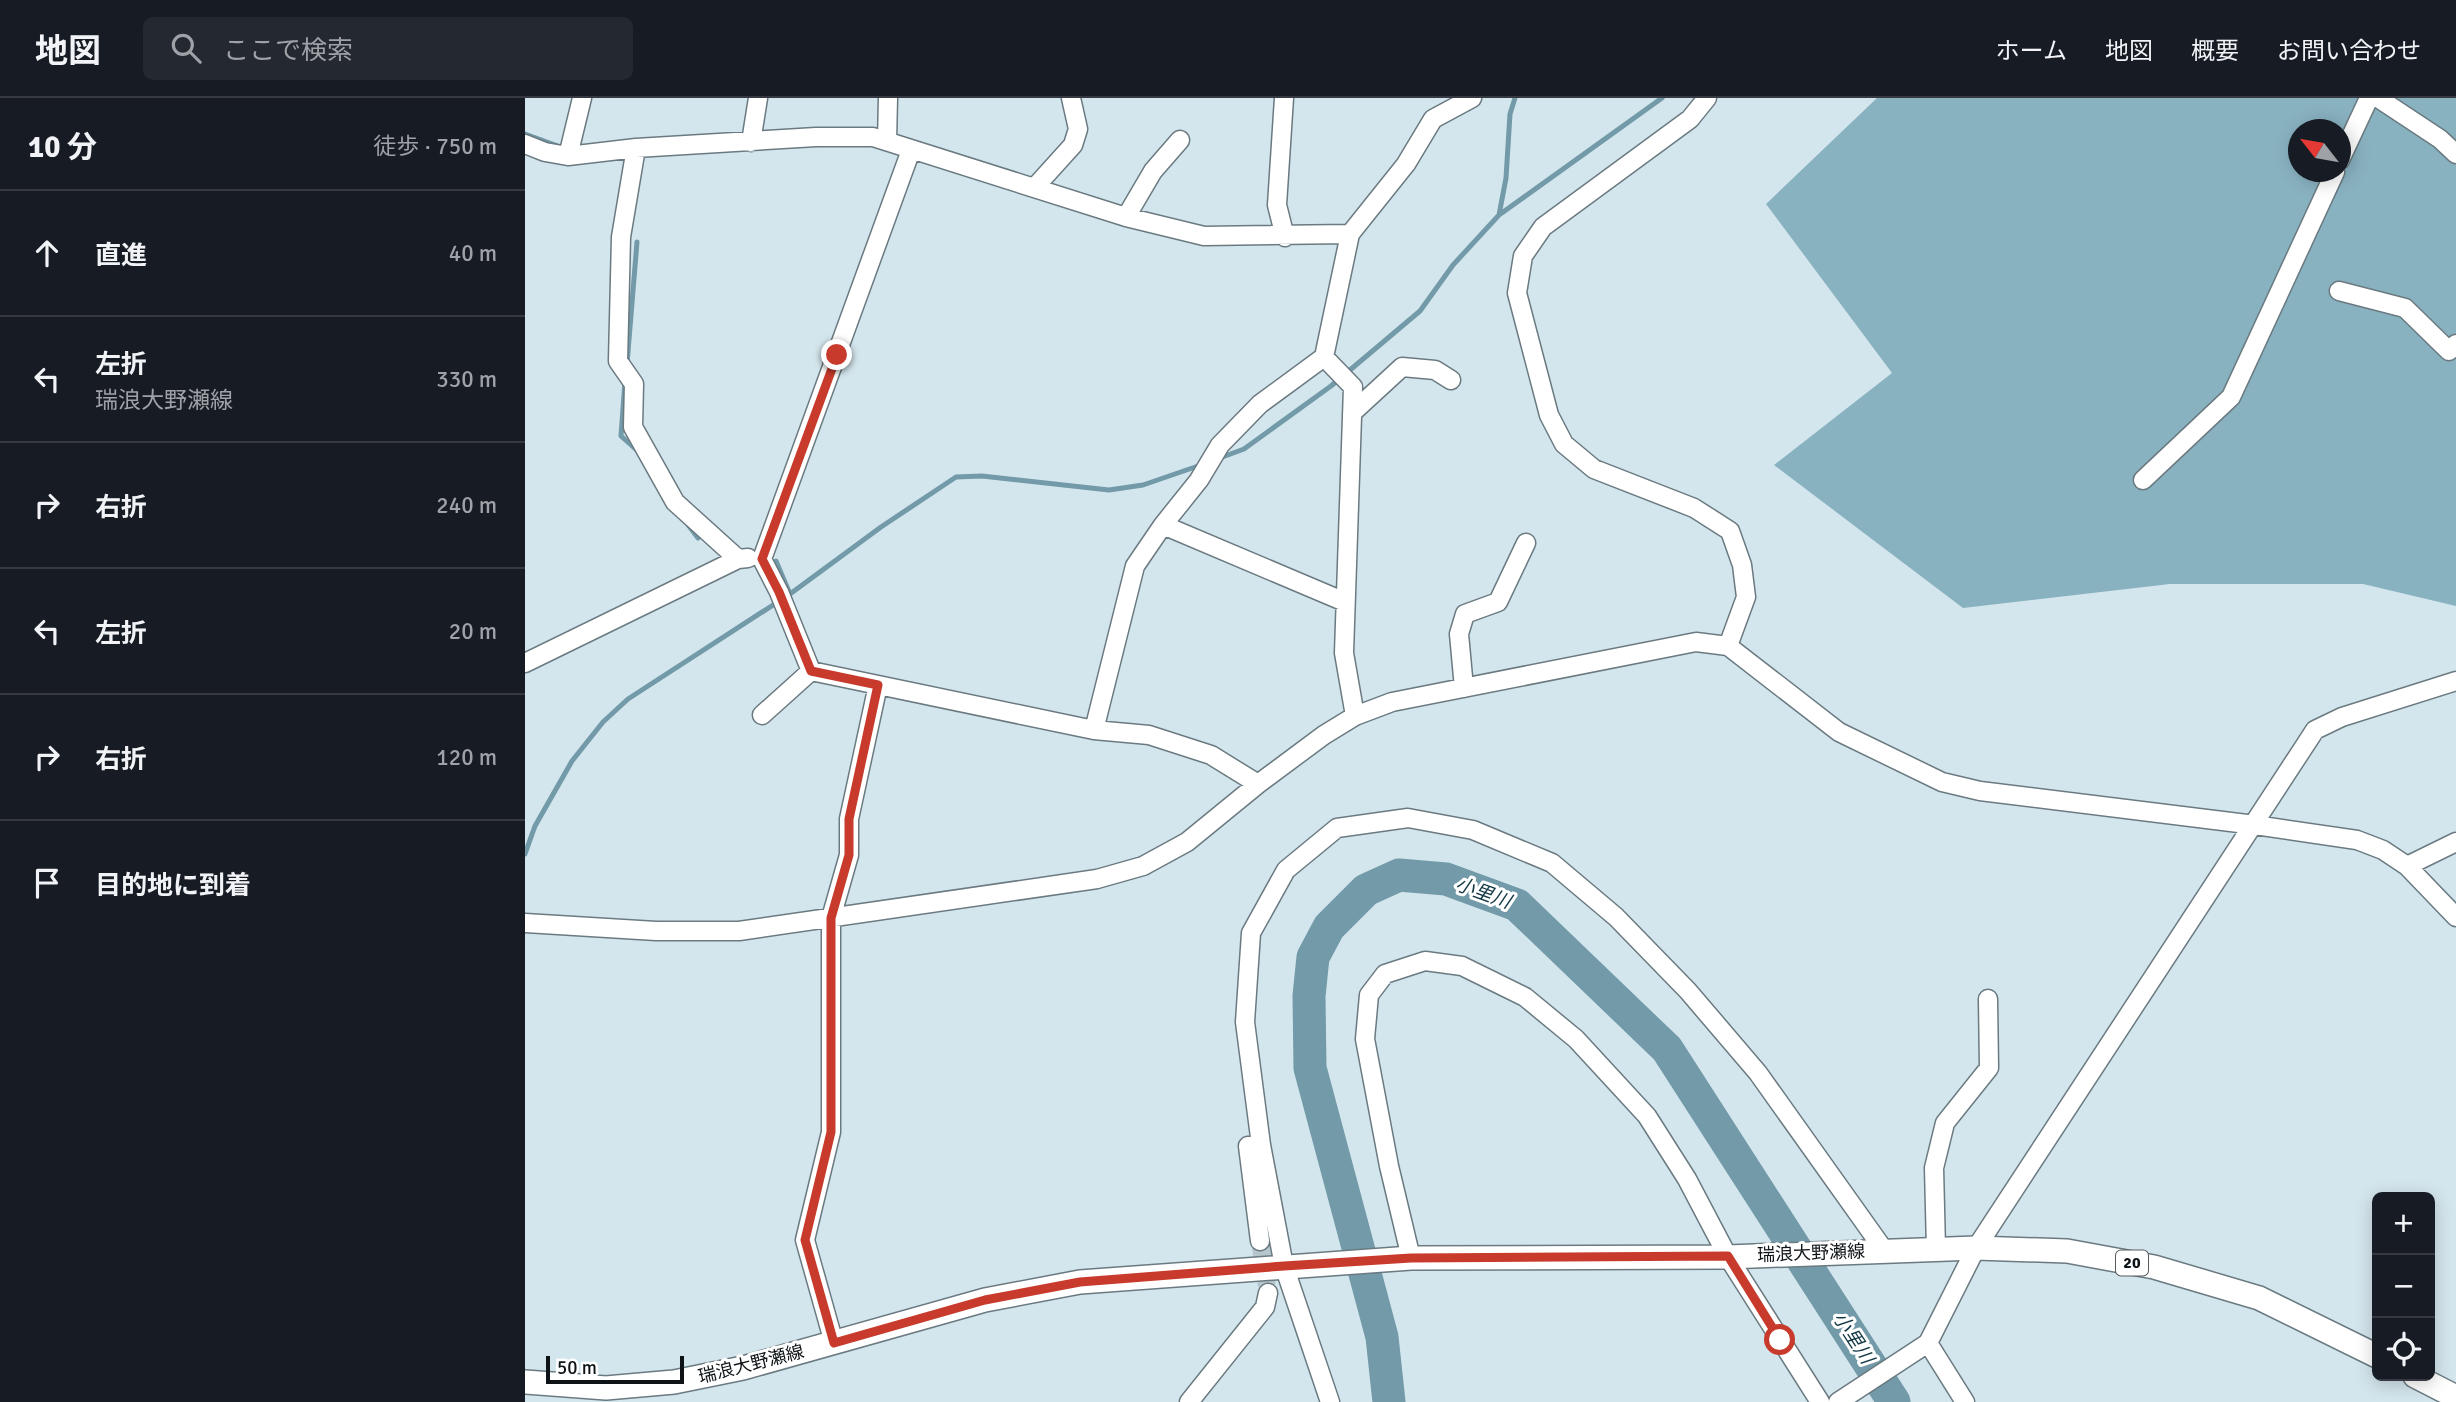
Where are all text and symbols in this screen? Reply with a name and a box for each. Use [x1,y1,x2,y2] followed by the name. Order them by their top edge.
[143,17,633,80] search box
[167,29,205,67] icon: search
[35,31,101,72] text: 地図
[223,35,353,67] text: ここで検索
[1996,36,2067,66] text: ホーム
[2105,36,2153,66] text: 地図
[2191,36,2239,66] text: 概要
[2277,36,2421,66] text: お問い合わせ
[2288,119,2351,182] north arrow
[28,129,97,166] text: 10 分
[373,132,497,161] text: 徒歩 · 750 m
[28,234,66,272] icon: ahead
[449,239,497,268] text: 40 m
[95,240,147,272] text: 直進
[821,339,852,370] route end
[95,349,147,381] text: 左折
[28,360,66,398] icon: left
[436,365,497,394] text: 330 m
[95,386,233,415] text: 瑞浪大野瀬線
[28,486,66,524] icon: right
[436,491,497,520] text: 240 m
[95,492,147,524] text: 右折
[28,612,66,650] icon: left
[449,617,497,646] text: 20 m
[95,618,147,650] text: 左折
[28,738,66,776] icon: right
[436,743,497,772] text: 120 m
[95,744,147,776] text: 右折
[28,864,66,902] icon: arrive
[95,870,251,902] text: 目的地に到着
[1452,872,1516,915] water label: 小里川
[2372,1192,2435,1381] map controls
[2372,1192,2435,1255] button: +
[1757,1240,1865,1266] street label: 瑞浪大野瀬線
[2116,1250,2148,1275] road number: 20
[2372,1255,2435,1318] button: −
[1827,1308,1880,1370] water label: 小里川
[2372,1318,2435,1381] button: locate
[1764,1324,1795,1355] route start
[696,1340,806,1388] street label: 瑞浪大野瀬線
[546,1353,684,1385] scale bar
[557,1356,597,1380] text: 50 m

